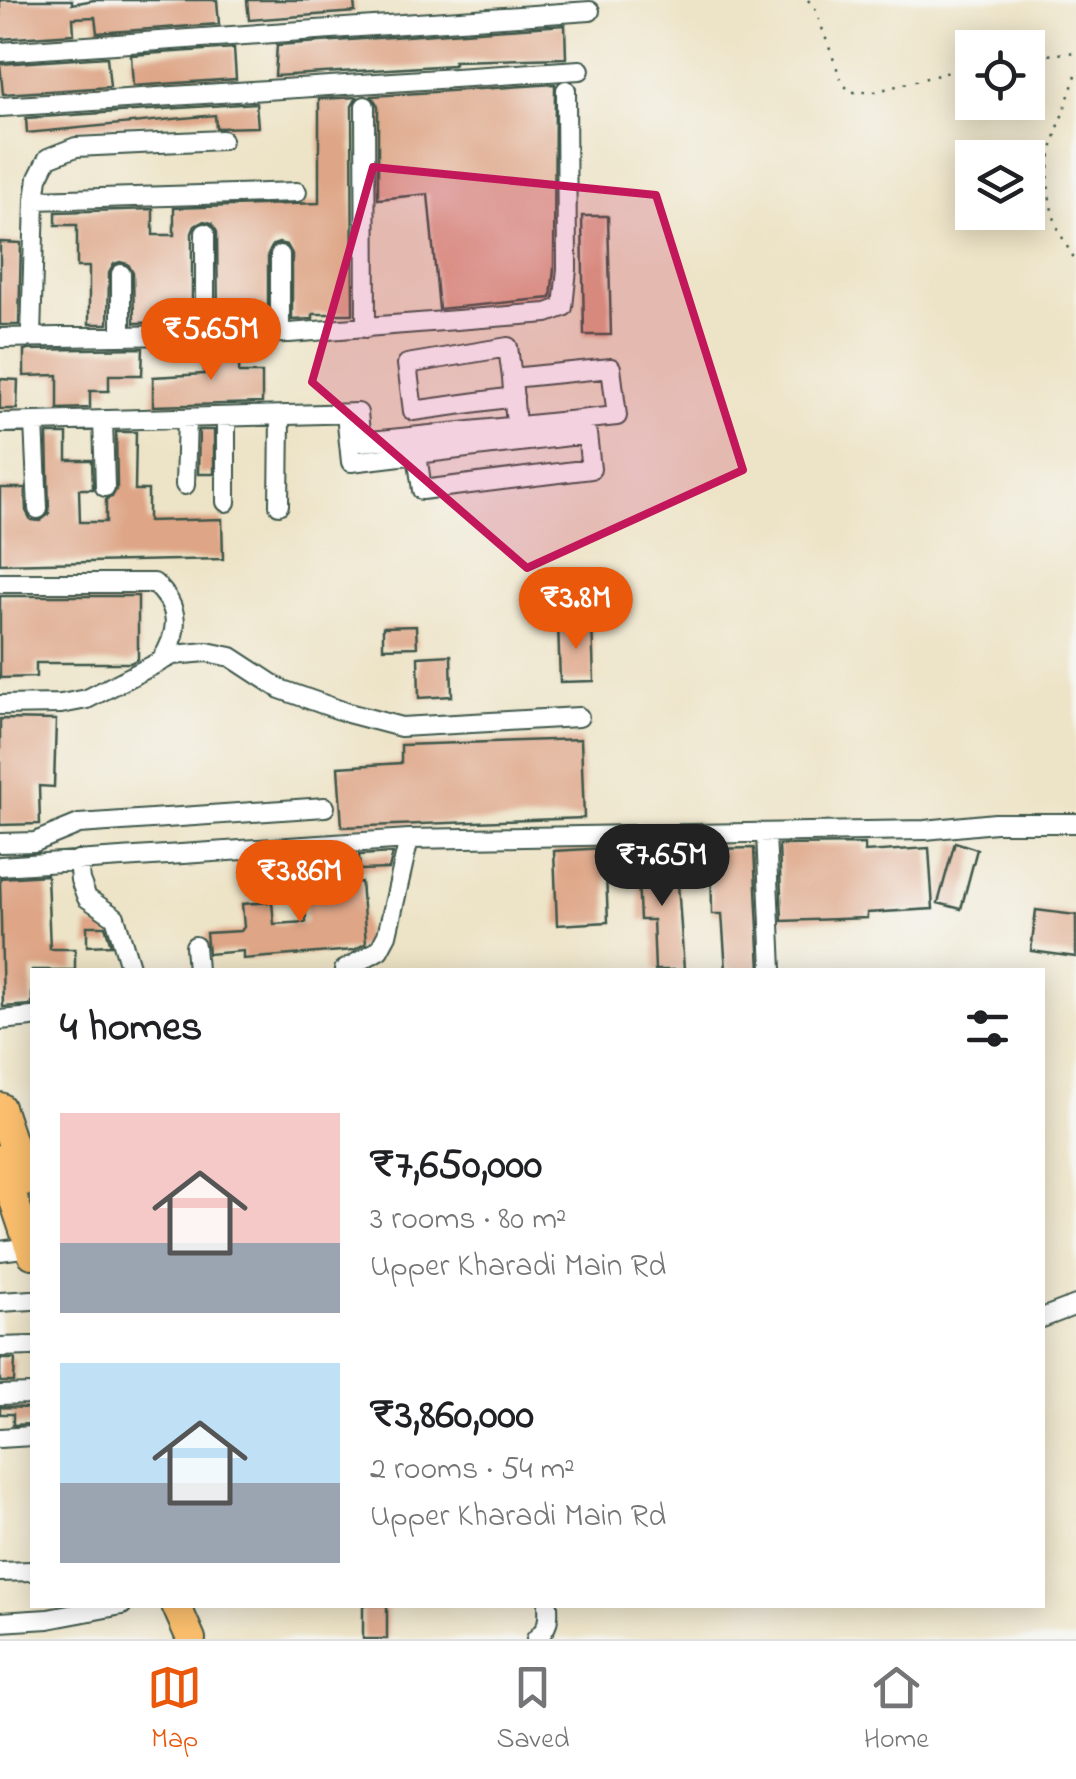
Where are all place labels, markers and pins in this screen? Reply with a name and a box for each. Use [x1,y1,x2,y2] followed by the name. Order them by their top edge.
[130,298,292,383] pin: ₹5.65M
[506,567,646,652] pin: ₹3.8M
[581,824,743,909] pin: ₹7.65M
[219,840,381,925] pin: ₹3.86M

